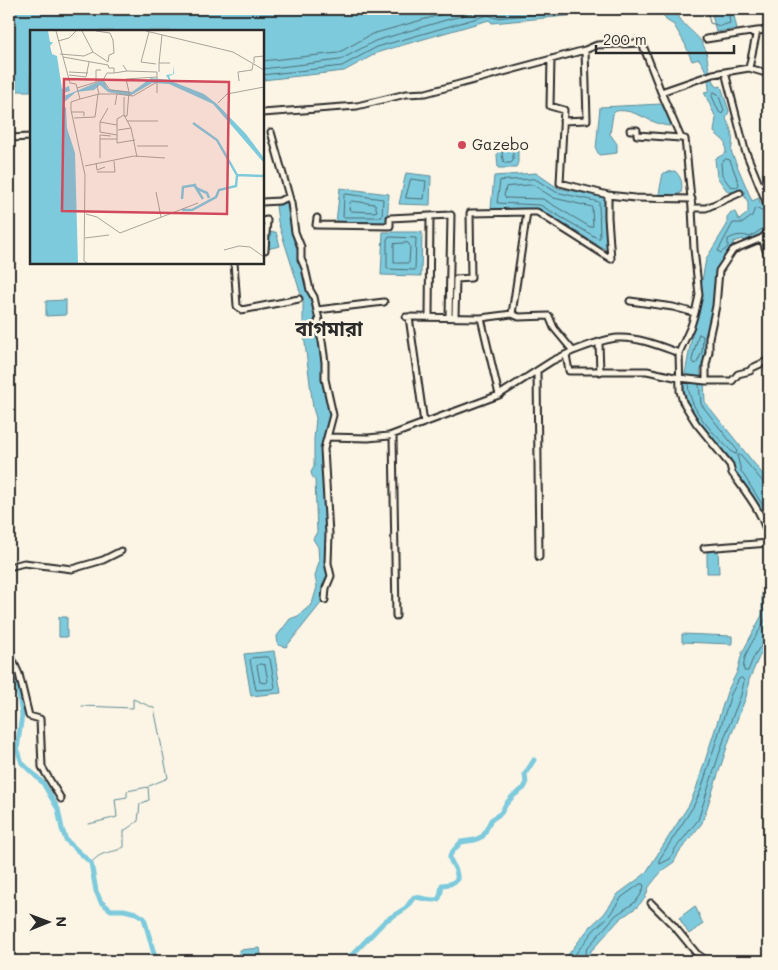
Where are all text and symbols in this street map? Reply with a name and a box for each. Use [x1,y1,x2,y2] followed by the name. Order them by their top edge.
[596,22,733,54] scale bar
[603,29,647,49] text: 200 m
[30,30,264,264] inset map
[472,134,529,154] place label: Gazebo
[456,139,468,151] marker: Gazebo
[294,315,363,341] district label: বাগমারা
[22,898,72,948] north arrow
[52,916,71,927] text: N

